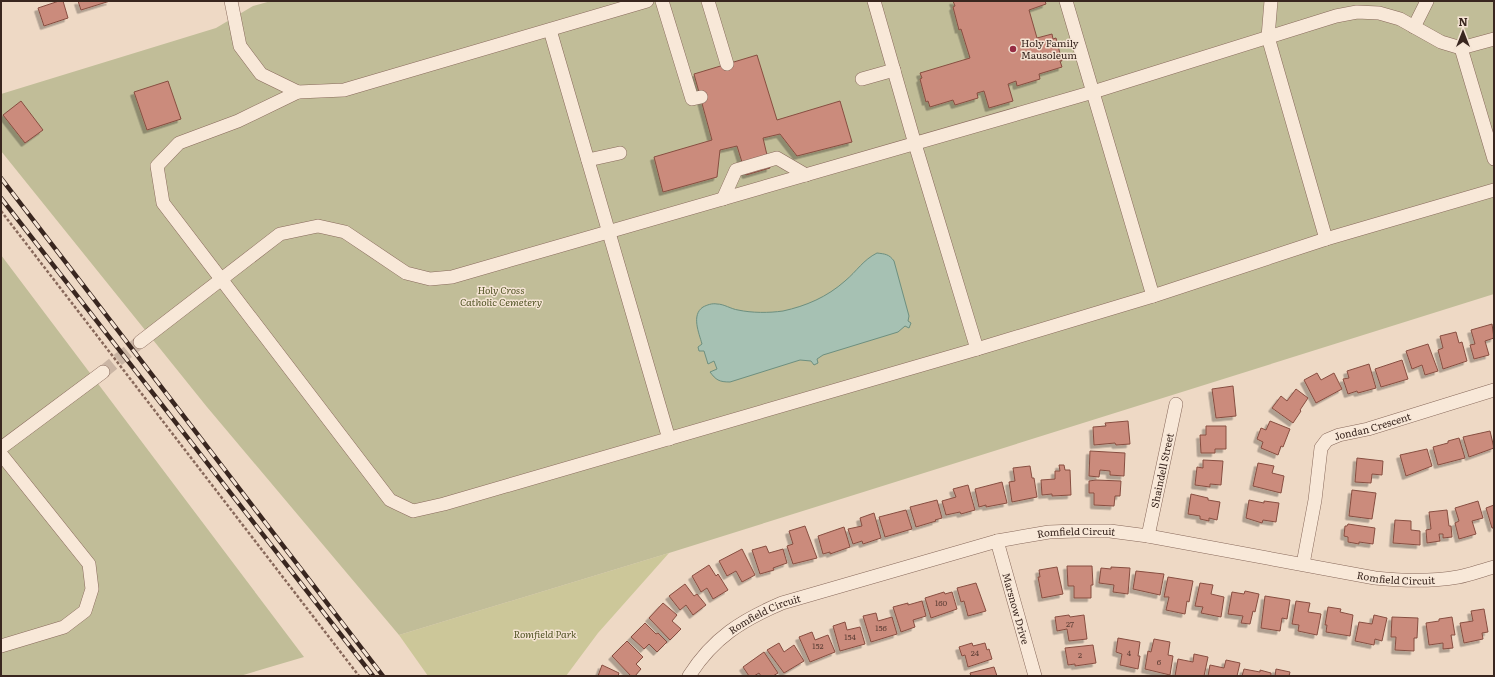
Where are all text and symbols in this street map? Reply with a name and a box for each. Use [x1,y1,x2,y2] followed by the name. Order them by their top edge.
[1443,12,1483,52] north arrow
[1458,13,1468,29] text: N
[1021,35,1079,62] place label: Holy Family Mausoleum
[1008,44,1018,54] marker: Holy Family Mausoleum
[460,282,542,309] park label: Holy Cross Catholic Cemetery
[1331,408,1413,443] street label: Jondan Crescent
[1146,431,1177,509] street label: Shaindell Street
[1036,523,1116,541] street label: Romfield Circuit
[1356,567,1436,588] street label: Romfield Circuit
[999,571,1034,646] street label: Marsnow Drive
[725,590,802,637] street label: Romfield Circuit
[935,597,947,608] house number: 160
[1066,618,1074,629] house number: 27
[875,622,888,633] house number: 156
[513,626,577,641] park label: Romfield Park
[844,631,856,642] house number: 154
[812,640,824,651] house number: 152
[971,647,980,658] house number: 24
[1127,647,1132,658] house number: 4
[1078,649,1082,660] house number: 2
[1157,656,1162,667] house number: 6

